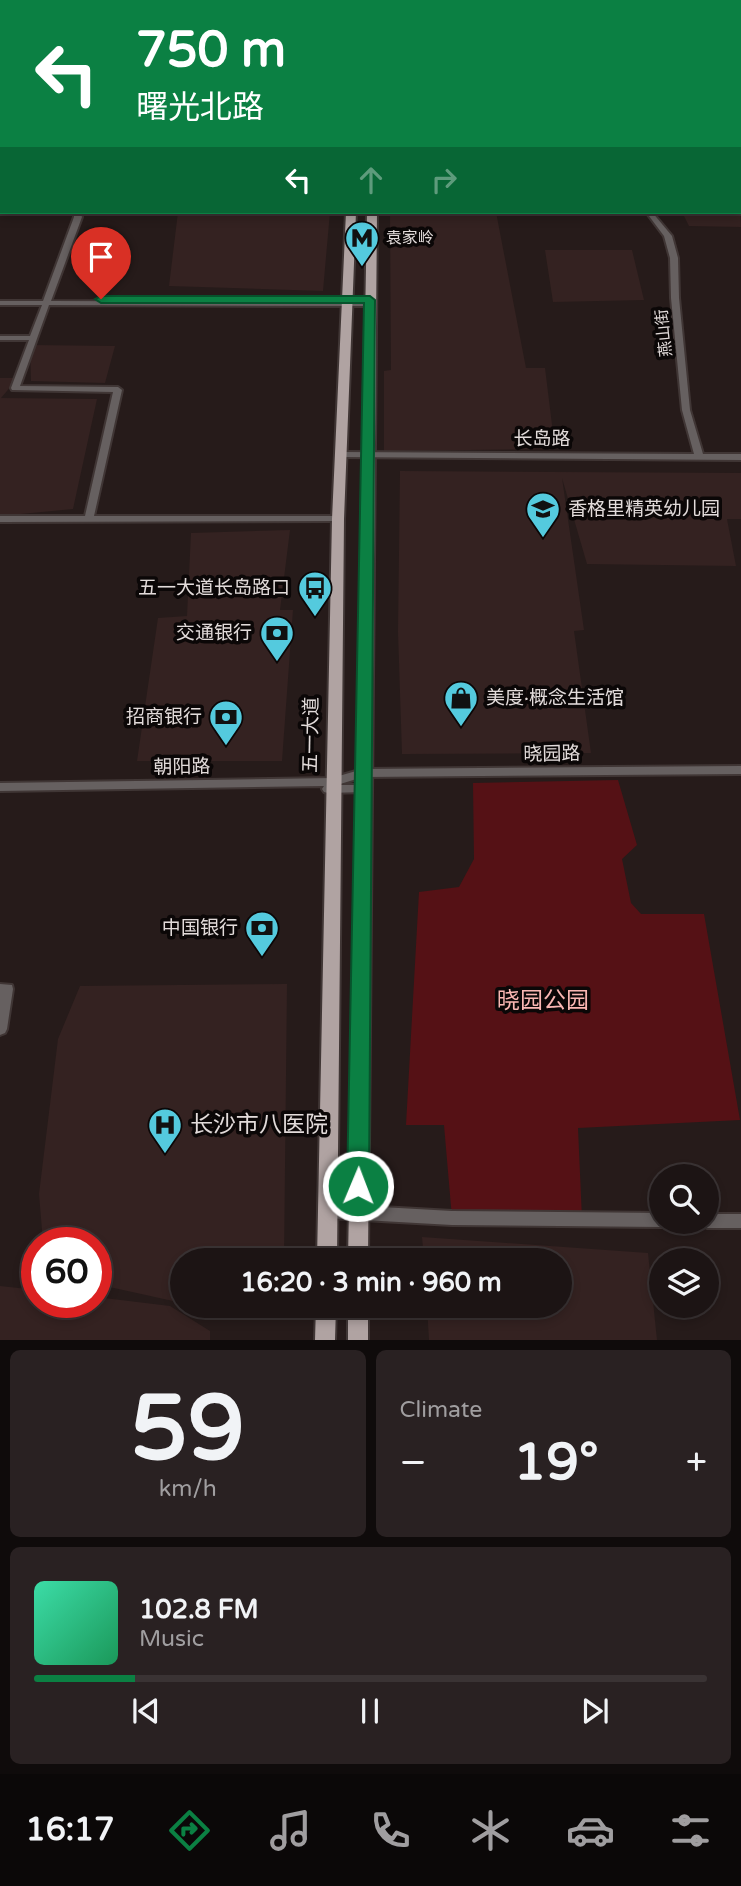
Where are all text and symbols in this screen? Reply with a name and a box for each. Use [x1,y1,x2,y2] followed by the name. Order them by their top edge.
[136,21,286,80] text: 750 m
[21,28,112,119] icon: left
[136,89,264,127] text: 曙光北路
[279,161,317,199] icon: left
[352,161,390,199] icon: ahead
[425,161,463,199] icon: right
[343,219,381,268] metro station icon: 袁家岭
[71,227,131,299] pin
[386,228,434,248] place label: 袁家岭
[82,238,120,276] icon: arrive
[652,308,676,358] street label: 燕山街
[513,428,571,450] street label: 长岛路
[524,490,562,539] school or university icon: 香格里精英幼儿园
[568,498,720,520] place label: 香格里精英幼儿园
[296,569,334,618] bus stop icon: 五一大道长岛路口
[138,577,290,599] place label: 五一大道长岛路口
[258,614,296,663] bank icon: 交通银行
[176,622,252,644] place label: 交通银行
[442,679,480,728] shop icon: 美度·概念生活馆
[486,687,624,709] place label: 美度·概念生活馆
[299,697,323,773] street label: 五一大道
[207,698,245,747] bank icon: 招商银行
[126,706,202,728] place label: 招商银行
[523,743,581,765] street label: 晓园路
[153,756,211,778] street label: 朝阳路
[243,909,281,958] bank icon: 中国银行
[162,917,238,939] place label: 中国银行
[497,987,589,1015] park label: 晓园公园
[146,1106,184,1155] hospital icon: 长沙市八医院
[190,1111,328,1139] place label: 长沙市八医院
[321,1149,395,1223] position arrow
[649,1164,719,1318] map controls
[649,1164,719,1234] button: search
[21,1227,112,1318] speed limit sign: 60
[649,1248,719,1318] button: layers
[240,1267,502,1298] text: 16:20 · 3 min · 960 m
[131,1374,245,1484] text: 59
[400,1396,482,1424] text: Climate
[514,1431,599,1494] text: 19°
[400,1440,427,1486] text: −
[686,1440,707,1486] text: +
[159,1475,217,1503] text: km/h
[139,1594,259,1625] text: 102.8 FM
[139,1625,204,1653] text: Music
[127,1692,165,1730] icon: previous
[351,1692,389,1730] icon: pause
[576,1692,614,1730] icon: next
[165,1806,214,1855] icon: directions
[266,1806,315,1855] icon: music
[366,1806,415,1855] icon: phone
[466,1806,515,1855] icon: climate
[566,1806,615,1855] icon: car
[666,1806,715,1855] icon: filters
[26,1811,114,1849] text: 16:17

